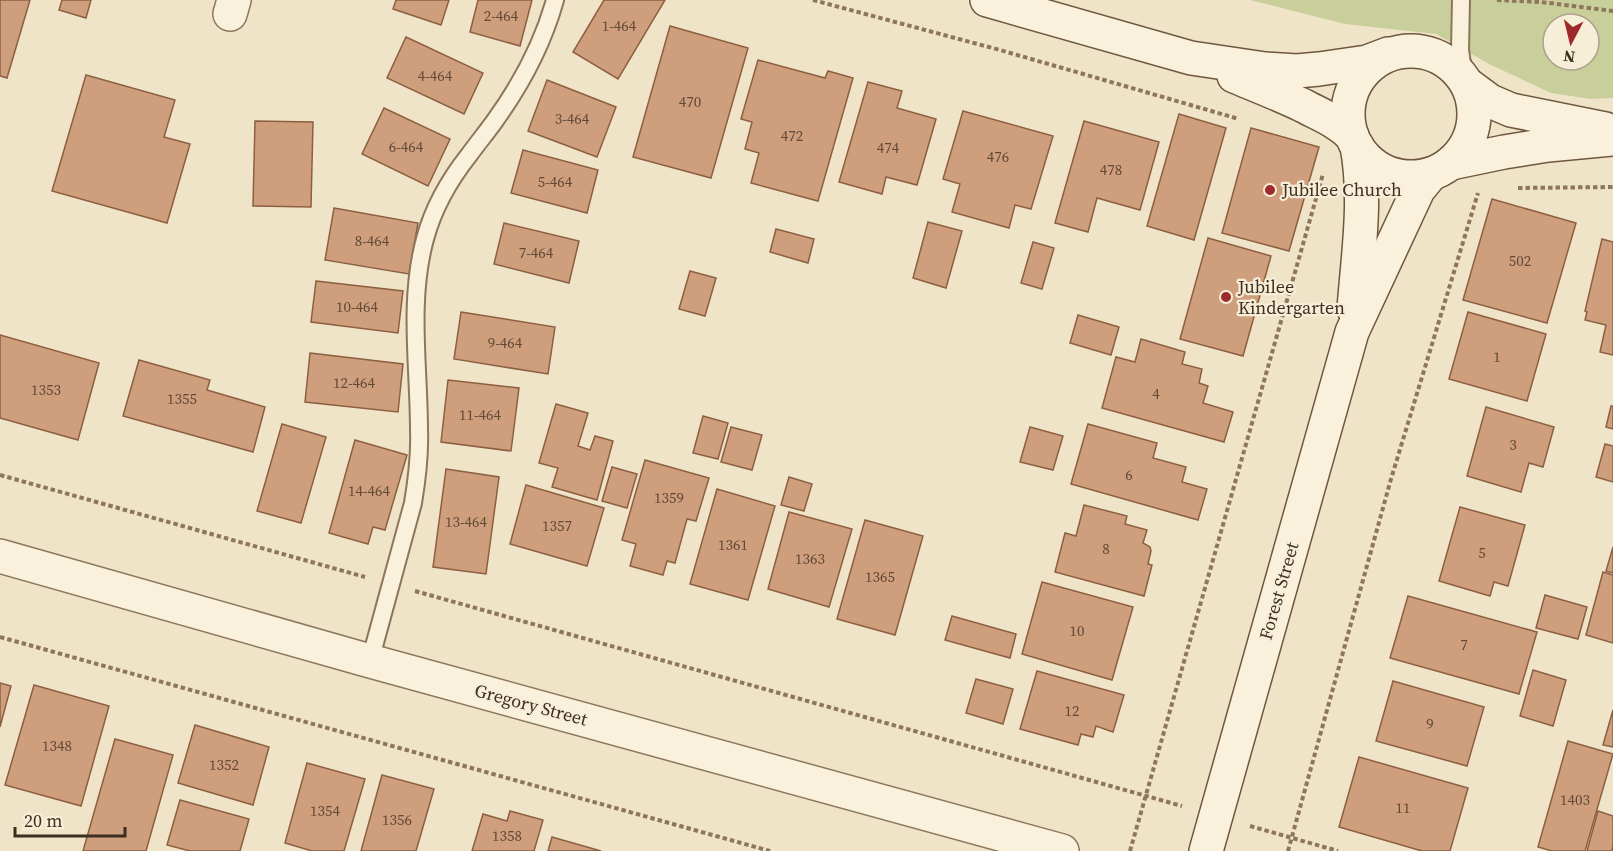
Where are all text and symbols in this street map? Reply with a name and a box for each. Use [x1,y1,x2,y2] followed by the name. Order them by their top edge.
[484,5,519,26] house number: 2-464
[1541,12,1601,72] north arrow
[602,15,637,36] house number: 1-464
[1562,45,1576,69] text: N
[418,65,453,86] house number: 4-464
[679,91,701,112] house number: 470
[555,108,590,129] house number: 3-464
[781,125,803,146] house number: 472
[389,136,424,157] house number: 6-464
[877,137,900,158] house number: 474
[987,146,1009,167] house number: 476
[1100,159,1122,180] house number: 478
[538,171,573,192] house number: 5-464
[1281,177,1402,202] place label: Jubilee Church
[1263,183,1277,197] marker: Jubilee Church
[355,230,390,251] house number: 8-464
[519,242,554,263] house number: 7-464
[1509,250,1531,271] house number: 502
[1237,274,1345,320] place label: Jubilee Kindergarten
[1219,290,1233,304] marker: Jubilee Kindergarten
[336,296,379,317] house number: 10-464
[488,332,523,353] house number: 9-464
[1493,346,1501,367] house number: 1
[333,372,376,393] house number: 12-464
[31,379,61,400] house number: 1353
[1152,383,1160,404] house number: 4
[167,388,197,409] house number: 1355
[459,404,502,425] house number: 11-464
[1509,434,1517,455] house number: 3
[1125,464,1133,485] house number: 6
[348,480,391,501] house number: 14-464
[654,487,684,508] house number: 1359
[445,511,488,532] house number: 13-464
[542,515,572,536] house number: 1357
[718,534,748,555] house number: 1361
[1102,538,1110,559] house number: 8
[1253,539,1304,643] street label: Forest Street
[1478,542,1486,563] house number: 5
[795,548,825,569] house number: 1363
[865,566,895,587] house number: 1365
[1069,620,1085,641] house number: 10
[1460,634,1468,655] house number: 7
[472,677,590,732] street label: Gregory Street
[1064,700,1080,721] house number: 12
[1426,713,1434,734] house number: 9
[42,735,72,756] house number: 1348
[209,754,239,775] house number: 1352
[1560,789,1590,810] house number: 1403
[1395,797,1411,818] house number: 11
[15,800,124,838] scale bar
[310,800,340,821] house number: 1354
[24,808,62,833] text: 20 m
[382,809,412,830] house number: 1356
[492,825,522,846] house number: 1358

